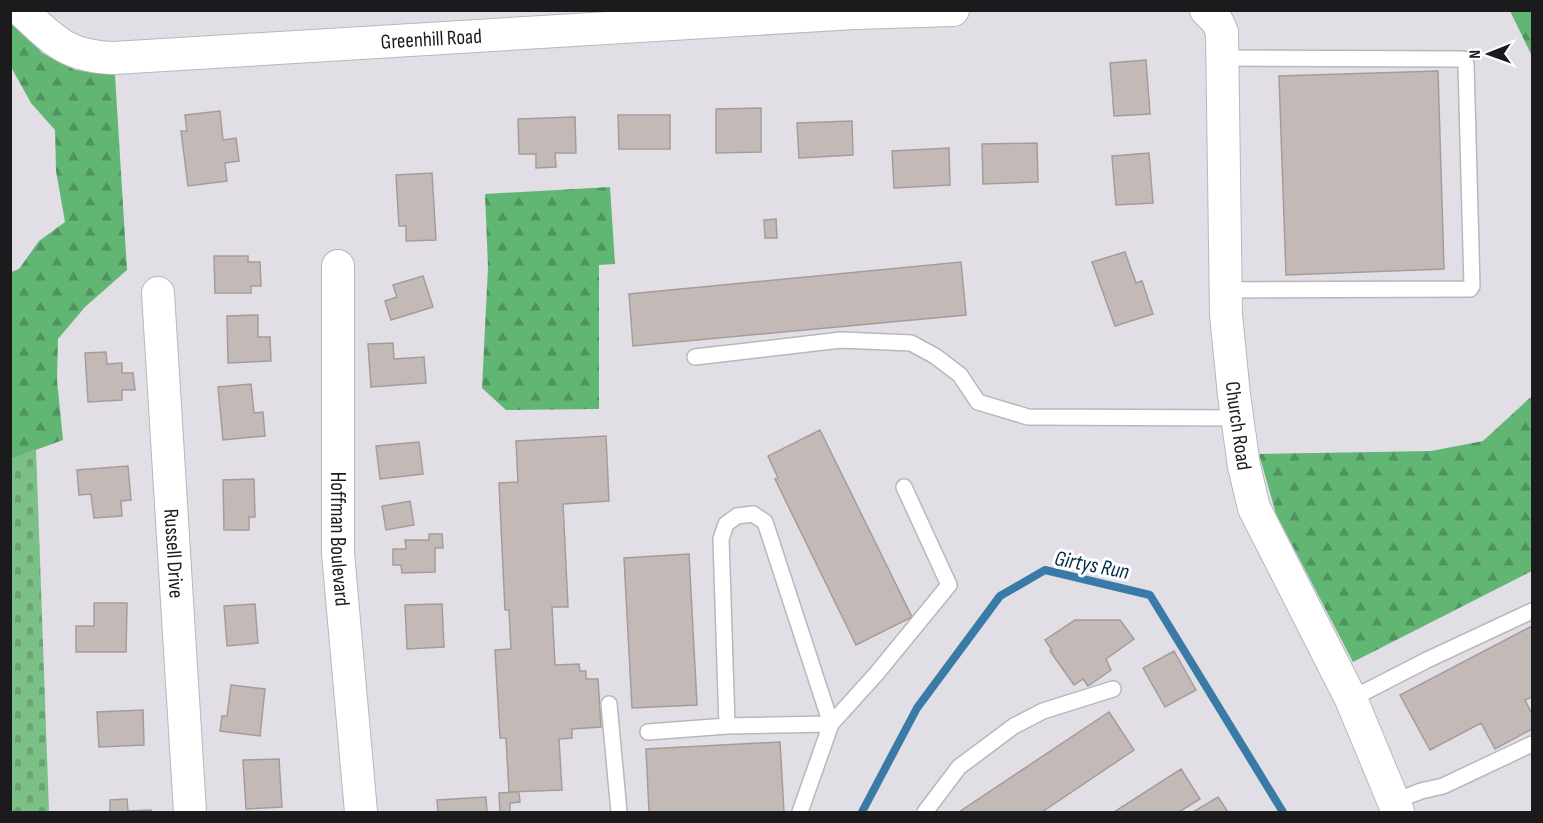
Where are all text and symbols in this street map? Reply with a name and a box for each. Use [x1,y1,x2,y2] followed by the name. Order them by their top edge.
[380,24,483,55] street label: Greenhill Road
[1459,24,1519,84] north arrow
[1466,50,1485,59] text: N
[1220,380,1256,472] street label: Church Road
[325,472,355,607] street label: Hoffman Boulevard
[158,508,189,599] street label: Russell Drive
[1052,545,1131,586] water label: Girtys Run

